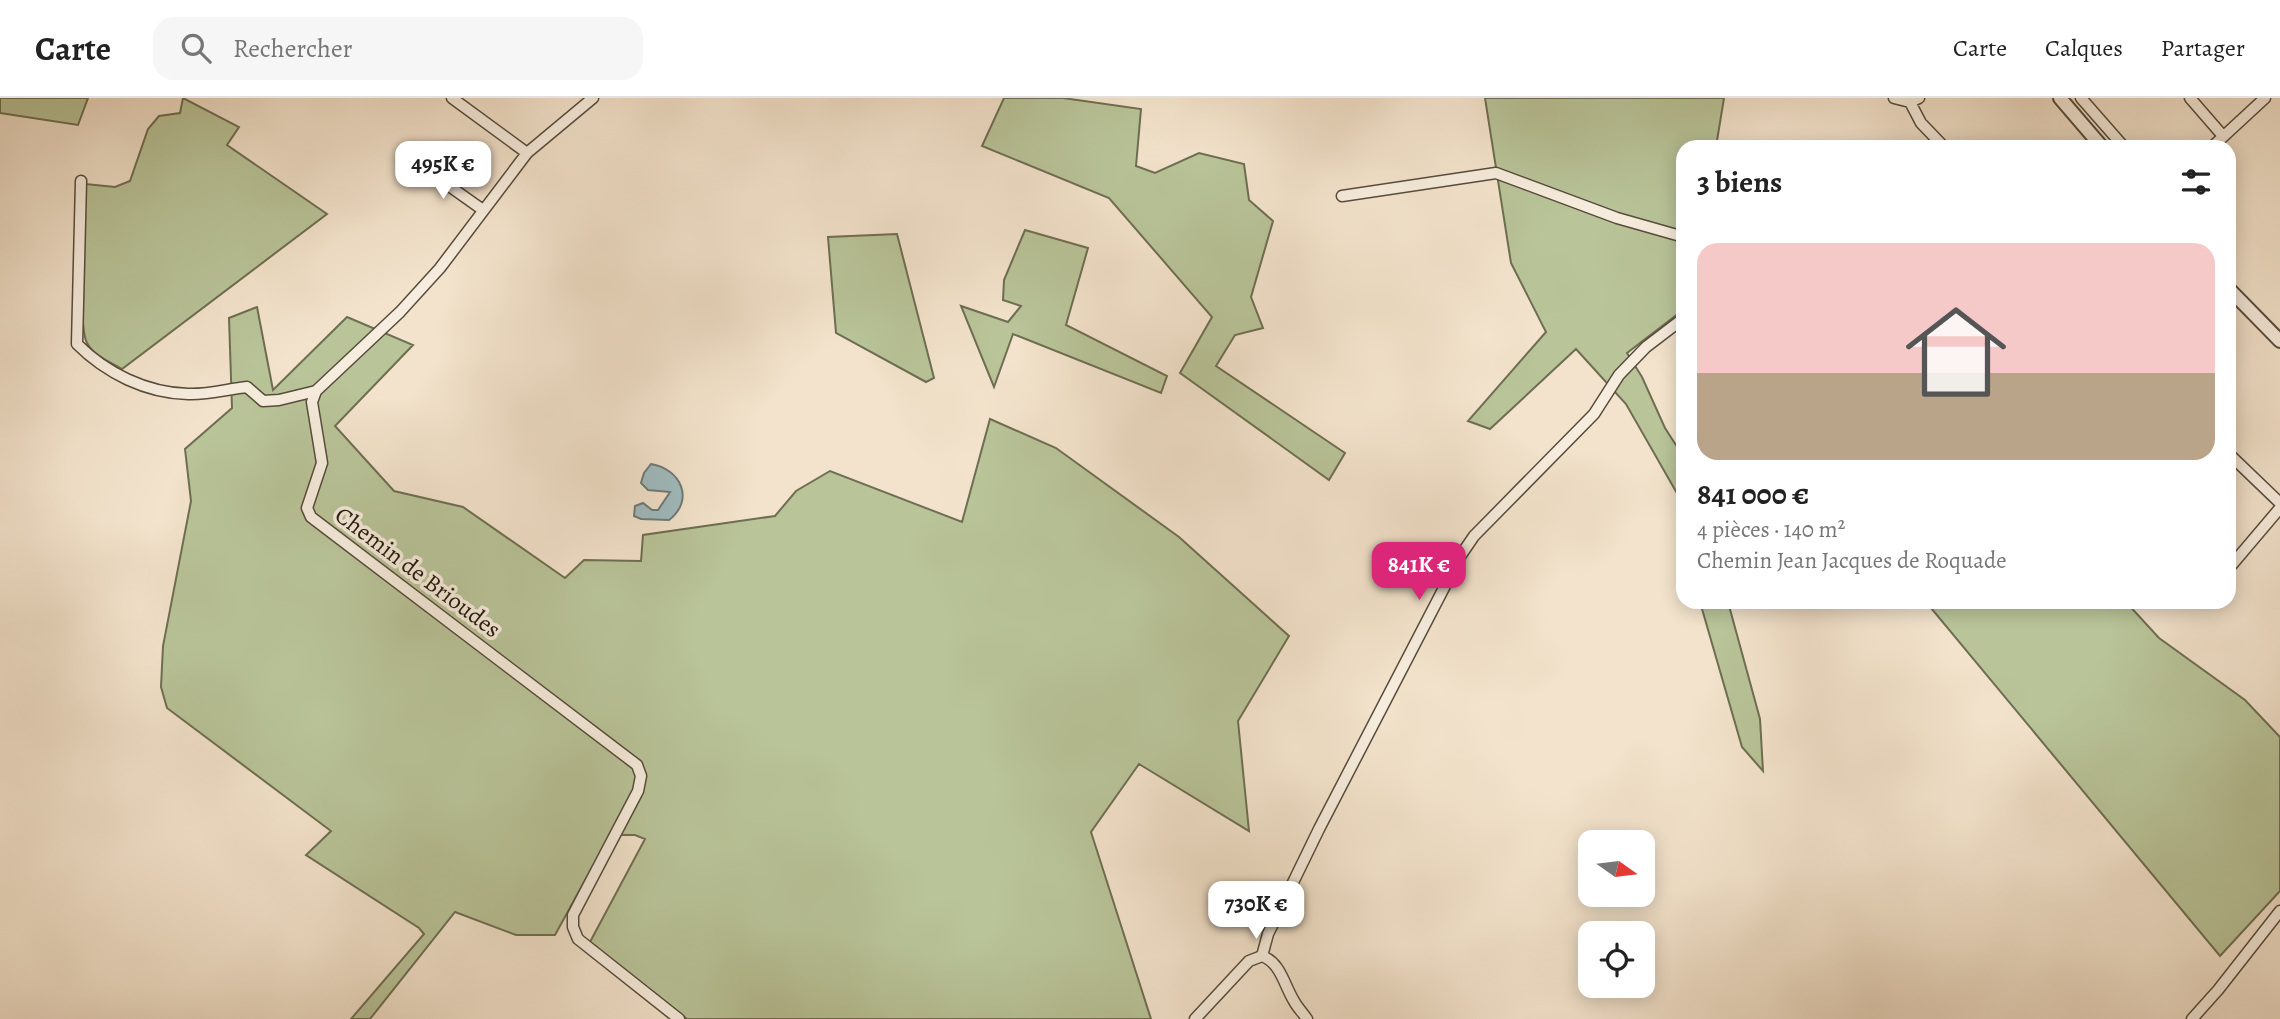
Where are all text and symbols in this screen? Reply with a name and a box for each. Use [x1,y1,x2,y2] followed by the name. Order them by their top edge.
[153,17,643,80] search box
[35,26,111,71] text: Carte
[177,29,215,67] icon: search
[233,31,353,66] text: Rechercher
[1953,32,2007,64] text: Carte
[2045,32,2123,64] text: Calques
[2161,32,2245,64] text: Partager
[386,141,500,201] pin: 495K €
[411,148,475,179] text: 495K €
[1697,162,1782,202] text: 3 biens
[2177,163,2215,201] icon: filters
[1893,289,2019,415] icon: home
[1697,474,1809,514] text: 841 000 €
[329,499,507,645] street label: Chemin de Brioudes
[1697,514,1845,545] text: 4 pièces · 140 m²
[1362,542,1476,602] pin: 841K €
[1697,545,2007,576] text: Chemin Jean Jacques de Roquade
[1388,549,1450,580] text: 841K €
[1578,830,1656,906] north arrow
[1578,830,1655,998] map controls
[1199,882,1313,941] pin: 730K €
[1224,888,1288,919] text: 730K €
[1578,921,1655,998] button: locate

